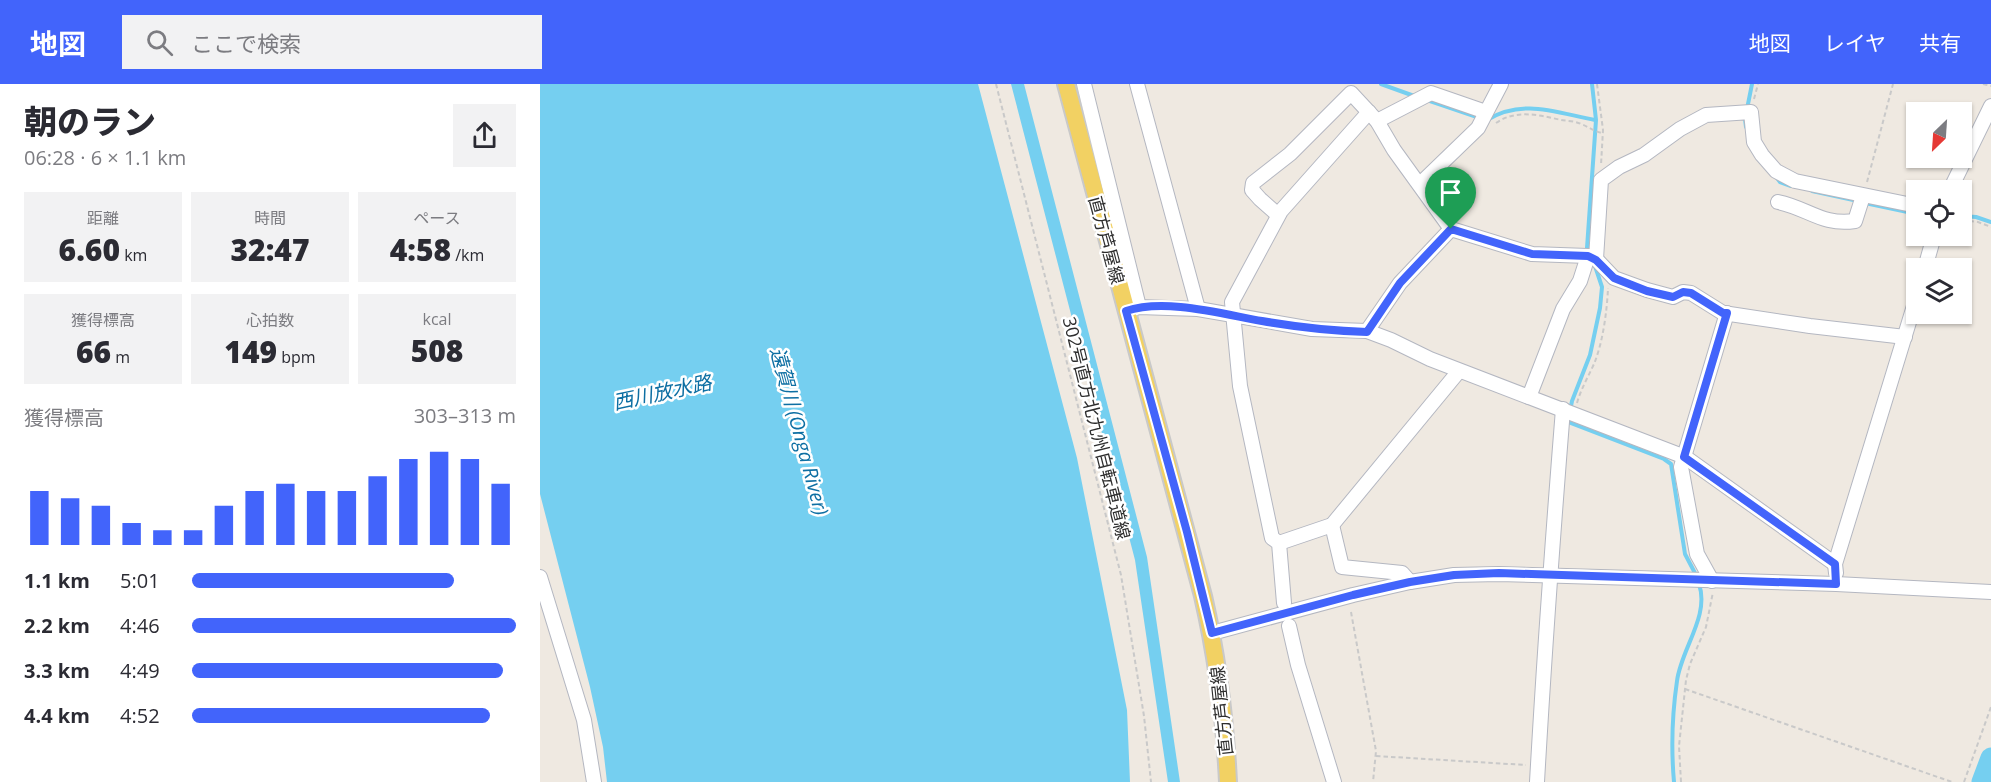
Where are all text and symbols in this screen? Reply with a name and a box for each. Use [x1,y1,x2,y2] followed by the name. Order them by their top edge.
[122,15,542,69] search box
[30,24,86,62] text: 地図
[143,26,176,59] icon: search
[191,28,301,58] text: ここで検索
[1749,29,1791,57] text: 地図
[1824,29,1886,57] text: レイヤ
[1919,29,1961,57] text: 共有
[24,99,156,144] text: 朝のラン
[1906,102,1972,168] north arrow
[1906,102,1972,324] map controls
[453,104,516,167] button: share
[24,144,186,171] text: 06:28 · 6 × 1.1 km
[1425,167,1476,229] pin
[1434,176,1467,209] icon: arrive
[1906,180,1972,246] button: locate
[1084,193,1130,287] street label: 直方芦屋線
[87,207,119,229] text: 距離
[254,207,286,229] text: 時間
[413,207,461,229] text: ペース
[59,229,120,270] text: 6.60
[231,229,309,270] text: 32:47
[390,229,451,270] text: 4:58
[120,244,147,266] text: km
[451,244,484,266] text: /km
[1906,258,1972,324] button: layers
[423,308,452,330] text: kcal
[71,309,135,331] text: 獲得標高
[246,309,294,331] text: 心拍数
[1058,314,1136,542] street label: 302号直方北九州自転車道線
[411,330,463,371] text: 508
[76,331,111,372] text: 66
[224,331,277,372] text: 149
[765,344,835,518] water label: 遠賀川 (Onga River)
[111,346,130,368] text: m
[277,346,316,368] text: bpm
[610,368,716,416] water label: 西川放水路
[414,402,516,429] text: 303–313 m
[24,404,104,431] text: 獲得標高
[24,567,90,594] text: 1.1 km
[120,567,160,594] text: 5:01
[24,612,90,639] text: 2.2 km
[120,612,160,639] text: 4:46
[24,657,90,684] text: 3.3 km
[120,657,160,684] text: 4:49
[1204,665,1238,757] street label: 直方芦屋線
[24,702,90,729] text: 4.4 km
[120,702,160,729] text: 4:52

